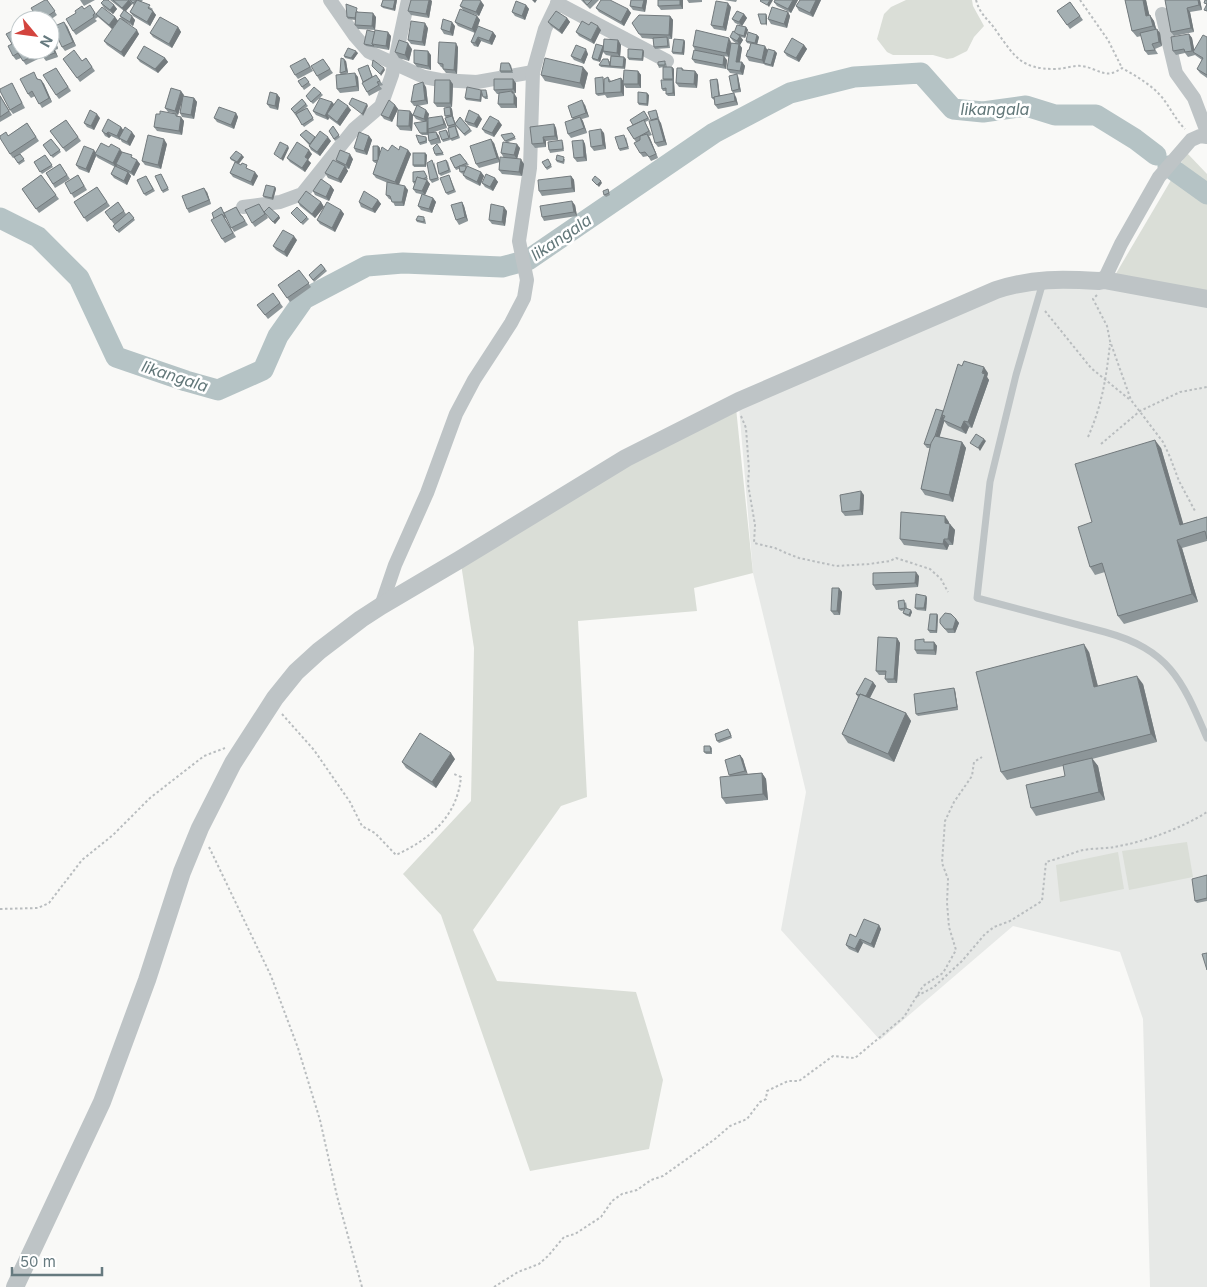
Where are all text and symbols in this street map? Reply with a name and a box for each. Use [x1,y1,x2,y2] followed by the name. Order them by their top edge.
[10,10,60,60] north arrow
[37,33,57,50] text: N
[961,99,1030,119] water label: likangala
[527,209,595,265] water label: likangala
[139,356,211,396] water label: likangala
[12,1244,102,1276] scale bar
[20,1252,56,1271] text: 50 m

